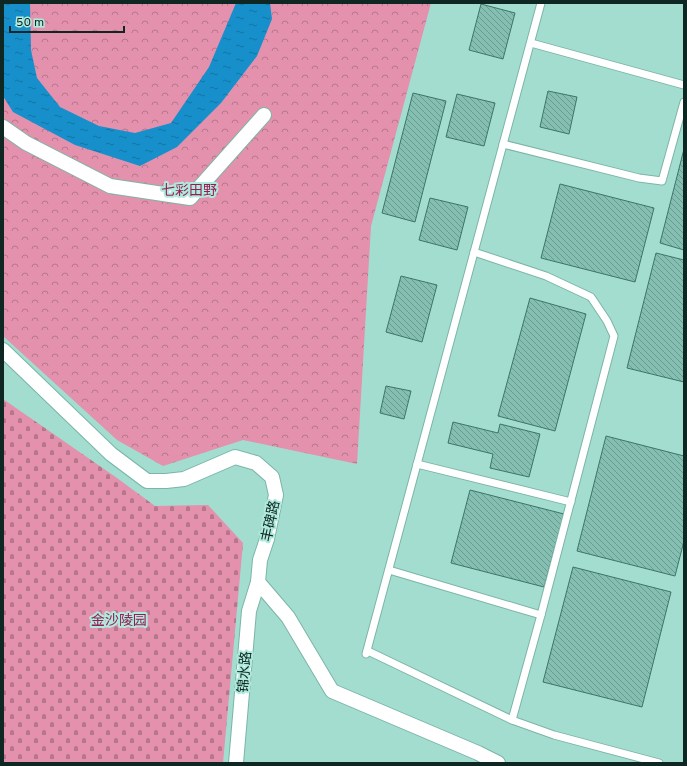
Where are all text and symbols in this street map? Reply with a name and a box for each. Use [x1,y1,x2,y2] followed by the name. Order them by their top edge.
[10,8,124,34] scale bar
[16,15,44,31] text: 50 m
[161,183,217,200] park label: 七彩田野
[259,499,284,544] street label: 丰碑路
[91,613,147,630] park label: 金沙陵园
[235,650,256,694] street label: 锦水路

